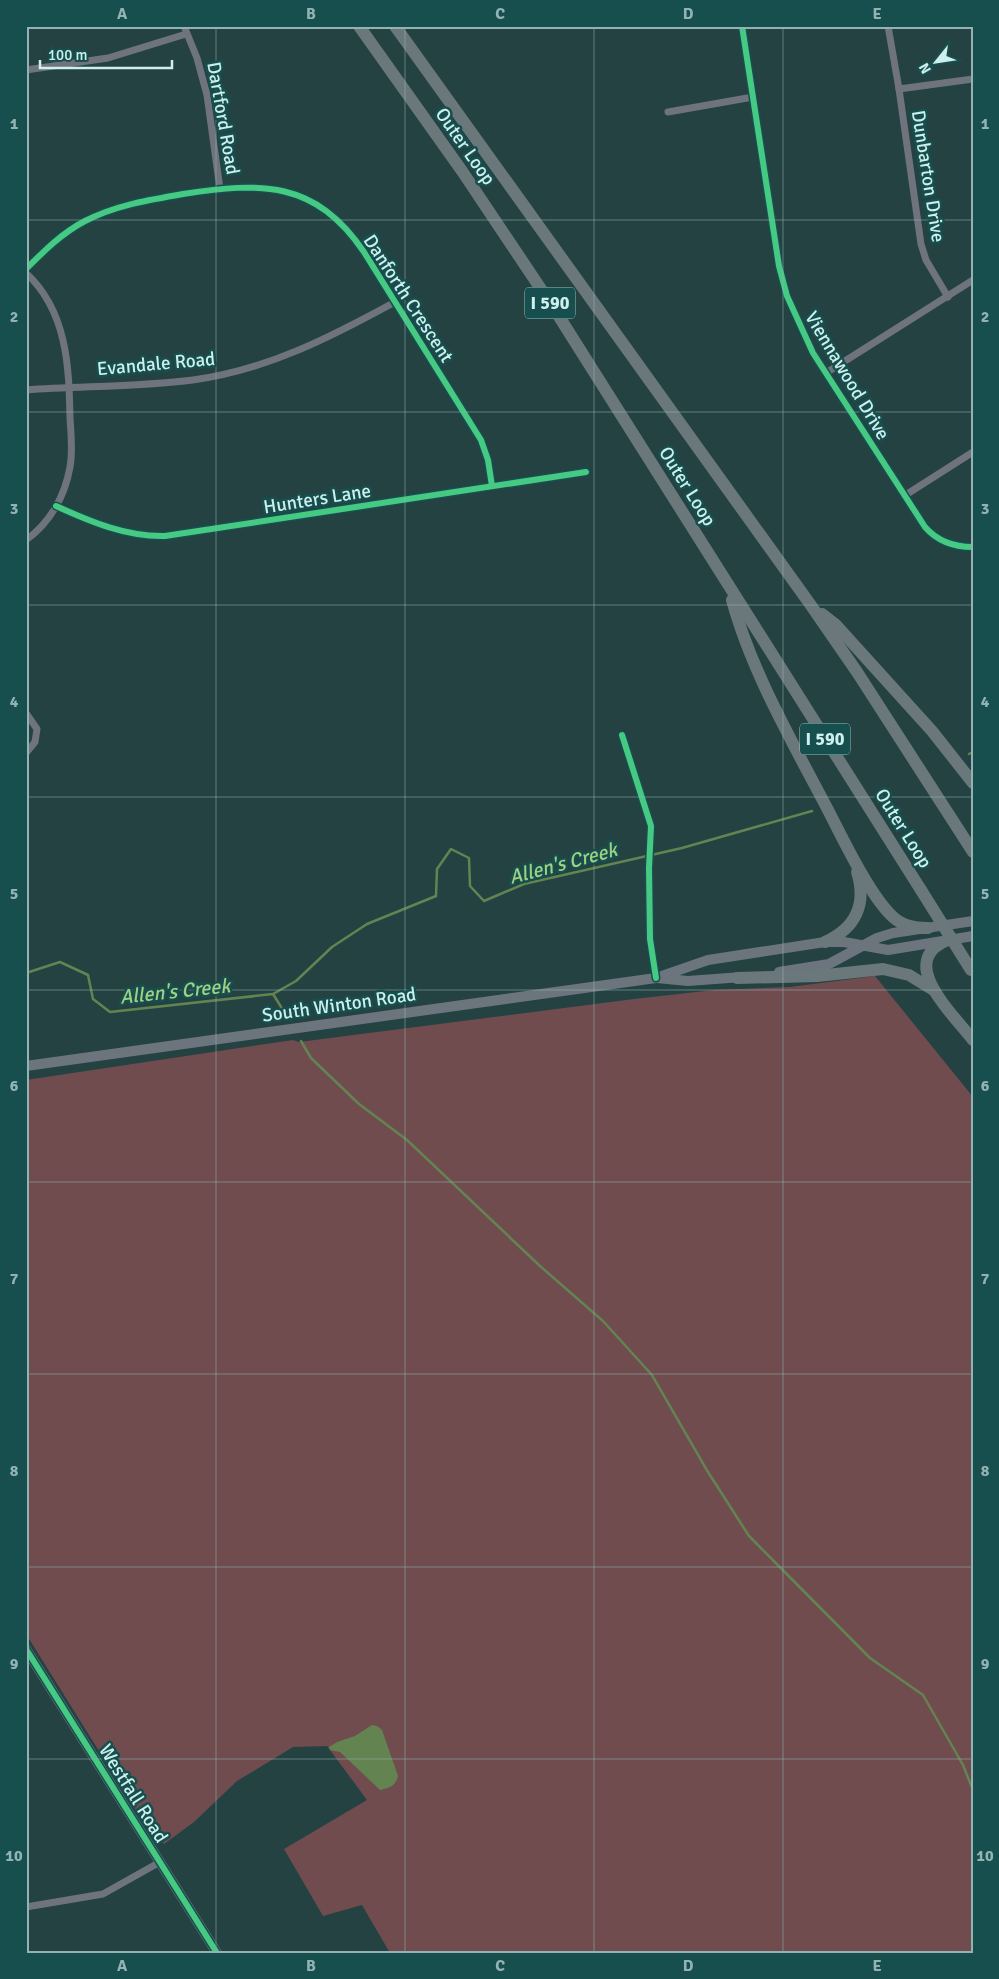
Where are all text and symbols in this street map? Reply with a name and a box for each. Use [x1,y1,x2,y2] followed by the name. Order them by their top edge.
[117,4,128,24] text: A
[306,4,316,24] text: B
[495,4,505,24] text: C
[683,4,694,24] text: D
[872,4,882,24] text: E
[40,38,172,70] scale bar
[912,38,962,88] north arrow
[48,46,88,64] text: 100 m
[201,60,245,176] street label: Dartford Road
[915,60,935,77] text: N
[430,103,501,190] street label: Outer Loop
[906,108,950,244] street label: Dunbarton Drive
[10,114,19,134] text: 1
[981,114,990,134] text: 1
[358,230,459,367] street label: Danforth Crescent
[525,288,575,318] road number: I 590
[10,307,18,327] text: 2
[799,307,895,444] street label: Viennawood Drive
[981,307,989,327] text: 2
[96,347,216,381] street label: Evandale Road
[653,442,721,531] street label: Outer Loop
[262,479,373,519] street label: Hunters Lane
[10,499,18,519] text: 3
[981,499,989,519] text: 3
[10,692,19,712] text: 4
[981,692,990,712] text: 4
[800,724,850,754] road number: I 590
[869,784,937,873] street label: Outer Loop
[506,837,622,890] water label: Allen's Creek
[10,884,18,904] text: 5
[981,884,989,904] text: 5
[119,973,233,1010] water label: Allen's Creek
[261,982,418,1028] street label: South Winton Road
[10,1076,19,1096] text: 6
[981,1076,990,1096] text: 6
[10,1269,19,1289] text: 7
[981,1269,990,1289] text: 7
[10,1461,19,1481] text: 8
[981,1461,990,1481] text: 8
[10,1654,19,1674] text: 9
[981,1654,990,1674] text: 9
[93,1740,173,1847] street label: Westfall Road
[5,1846,23,1866] text: 10
[976,1846,994,1866] text: 10
[117,1956,128,1976] text: A
[306,1956,316,1976] text: B
[495,1956,505,1976] text: C
[683,1956,694,1976] text: D
[872,1956,882,1976] text: E

